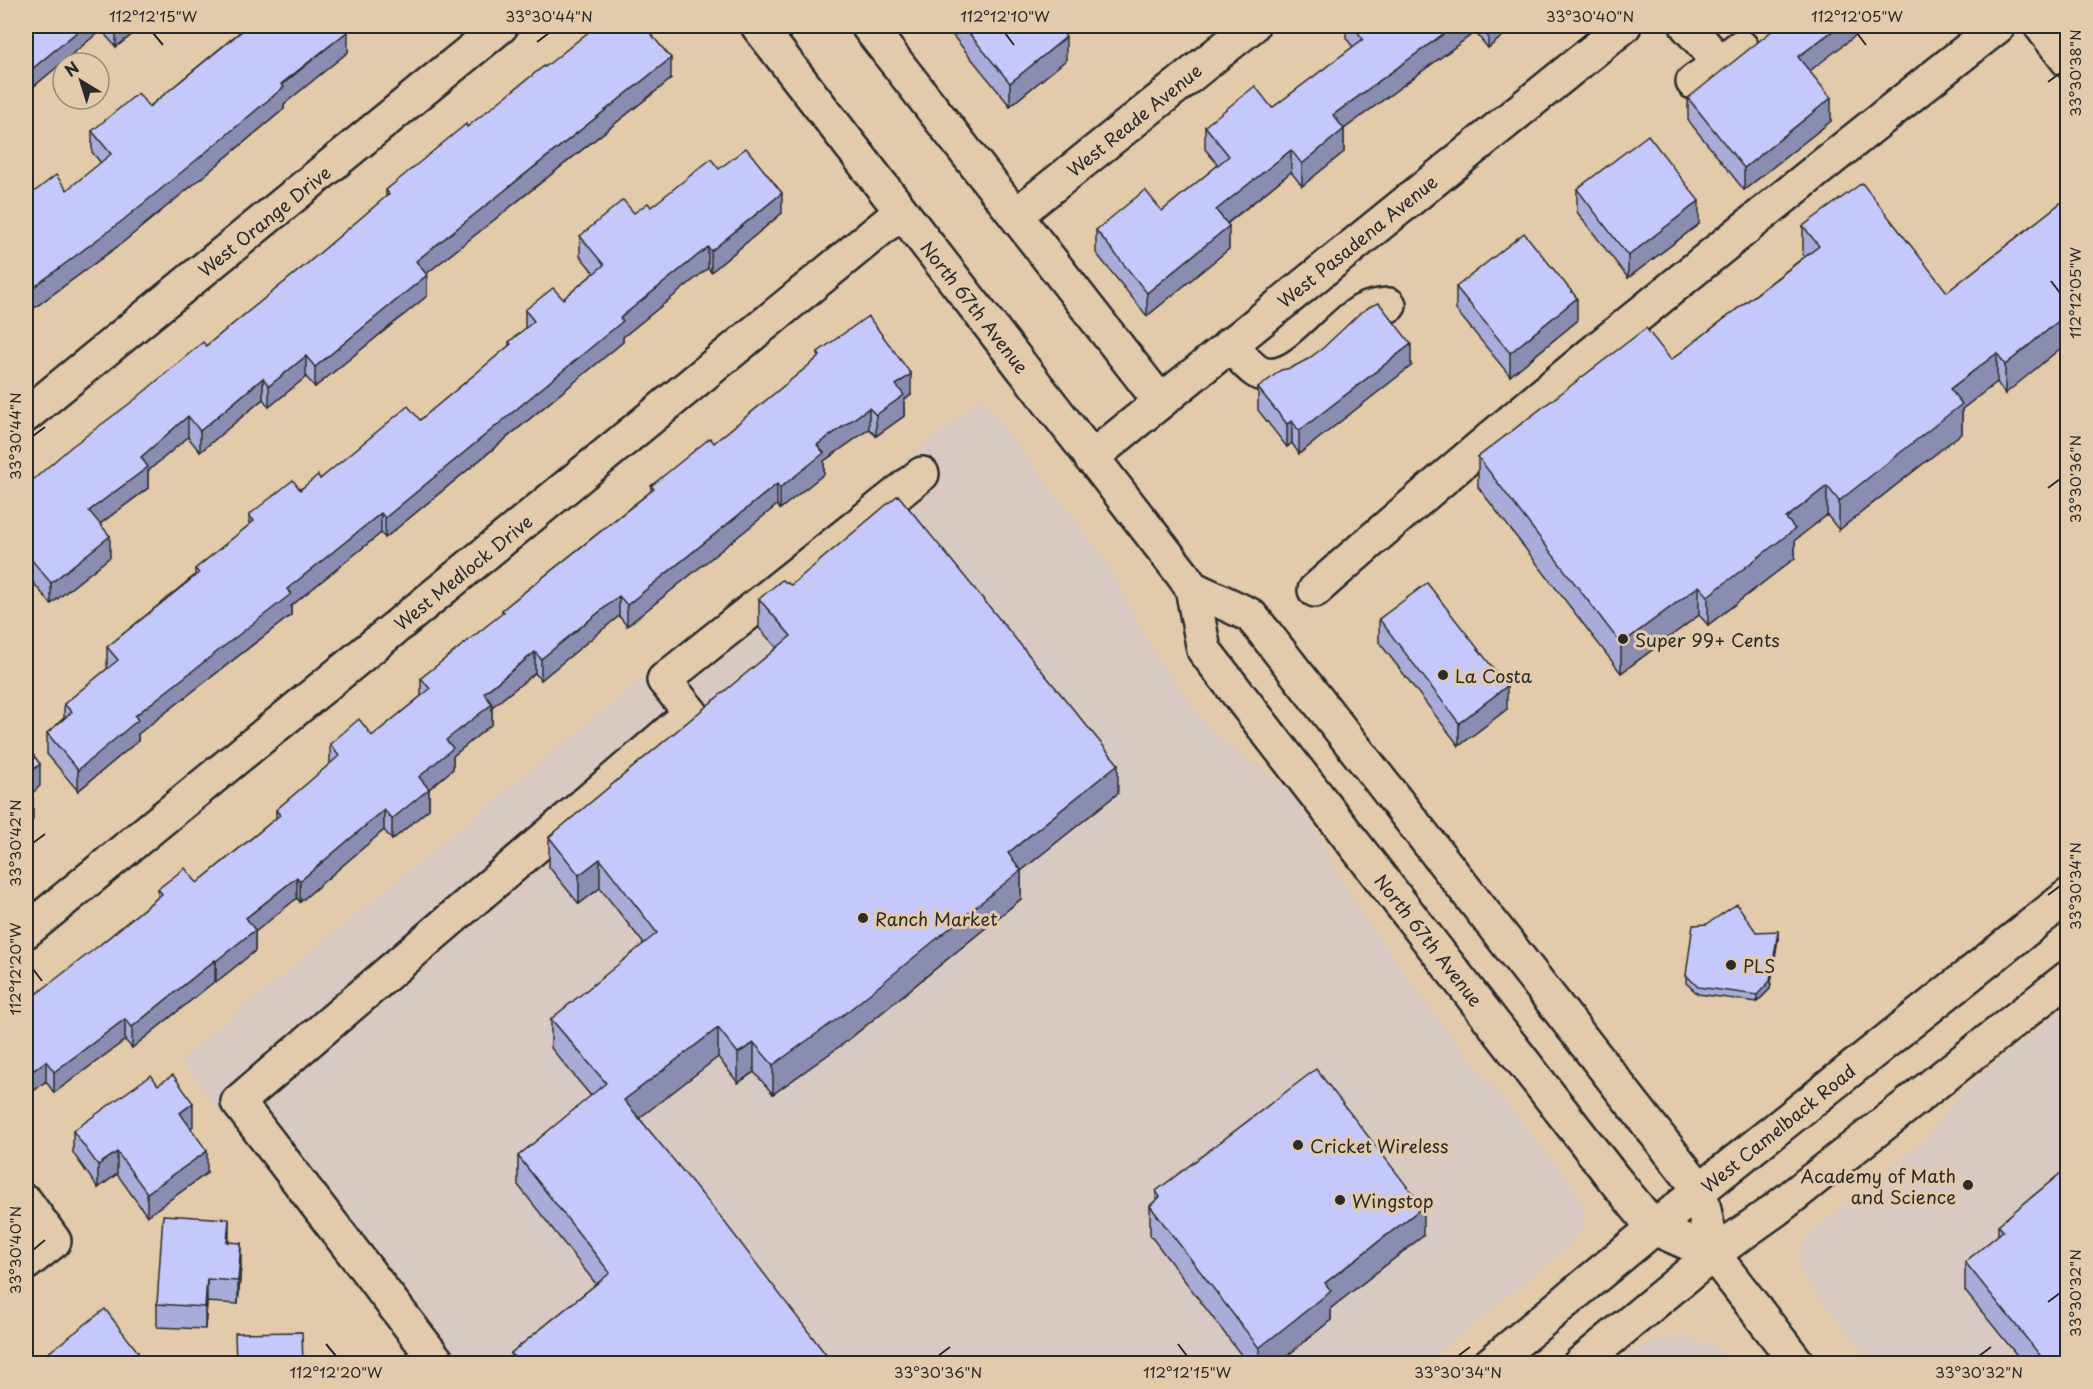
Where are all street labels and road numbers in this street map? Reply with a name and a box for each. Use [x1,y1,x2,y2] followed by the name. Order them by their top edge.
[1061,57,1207,183] street label: West Reade Avenue
[192,159,336,283] street label: West Orange Drive
[1271,168,1443,314] street label: West Pasadena Avenue
[915,235,1035,379] street label: North 67th Avenue
[388,508,538,636] street label: West Medlock Drive
[1369,868,1489,1012] street label: North 67th Avenue
[1695,1057,1861,1199] street label: West Camelback Road

